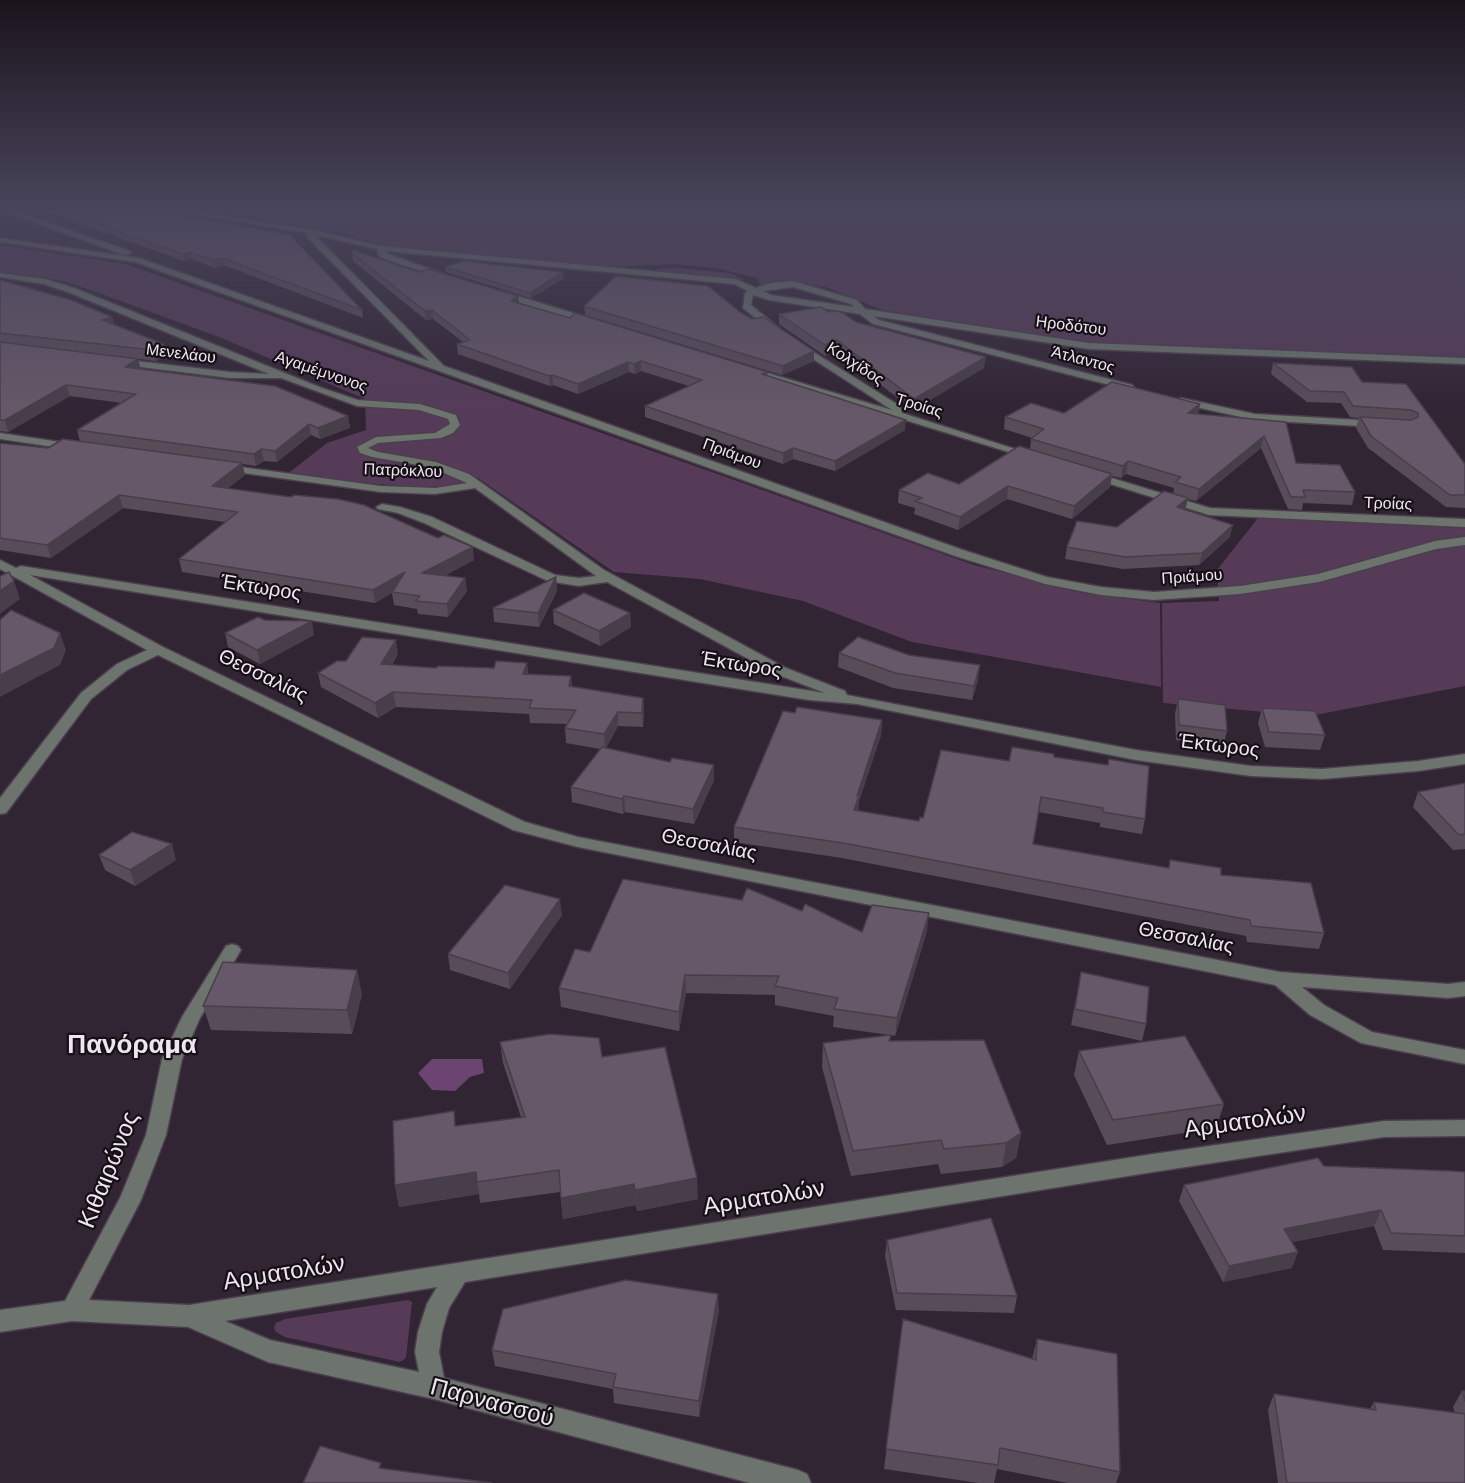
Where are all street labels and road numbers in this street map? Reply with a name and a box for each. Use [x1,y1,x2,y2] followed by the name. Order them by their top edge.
[1035,312,1107,340] street label: Ηροδότου
[823,338,887,390] street label: Κολχίδος
[145,340,217,368] street label: Μενελάου
[1049,342,1117,378] street label: Άτλαντος
[272,347,370,397] street label: Αγαμέμνονος
[893,390,945,422] street label: Τροίας
[700,435,764,473] street label: Πριάμου
[363,460,443,482] street label: Πατρόκλου
[1364,494,1412,514] street label: Τροίας
[1161,565,1223,589] street label: Πριάμου
[219,570,303,606] street label: Έκτωρος
[214,644,312,708] street label: Θεσσαλίας
[699,647,783,683] street label: Έκτωρος
[1177,729,1261,763] street label: Έκτωρος
[659,824,759,866] street label: Θεσσαλίας
[1136,917,1236,959] street label: Θεσσαλίας
[1182,1099,1308,1145] street label: Αρματολών
[73,1107,145,1233] street label: Κιθαιρώνος
[701,1174,827,1222] street label: Αρματολών
[221,1249,347,1297] street label: Αρματολών
[427,1373,557,1433] street label: Παρνασσού

